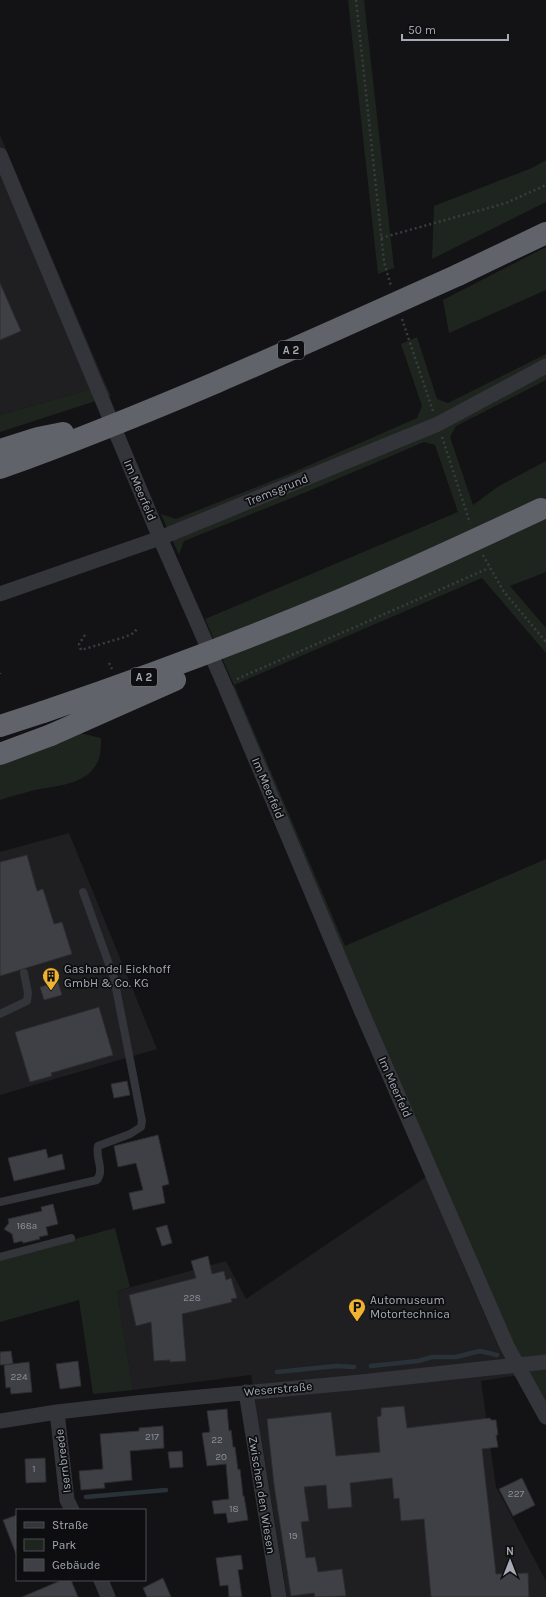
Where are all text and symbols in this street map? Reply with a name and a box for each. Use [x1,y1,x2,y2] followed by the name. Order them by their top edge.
[402,16,508,42] scale bar
[408,23,436,37] text: 50 m
[278,341,304,359] road number: A 2
[121,457,159,523] street label: Im Meerfeld
[244,471,310,509] street label: Tremsgrund
[131,668,157,686] road number: A 2
[249,755,287,821] street label: Im Meerfeld
[64,962,171,990] place label: Gashandel Eickhoff GmbH & Co. KG
[41,966,61,991] building icon: Gashandel Eickhoff GmbH & Co. KG
[375,1054,415,1120] street label: Im Meerfeld
[17,1220,37,1232] house number: 168a
[183,1292,201,1304] house number: 228
[370,1293,450,1321] place label: Automuseum Motortechnica
[347,1297,367,1322] parking icon: Automuseum Motortechnica
[10,1371,28,1383] house number: 224
[243,1379,313,1399] street label: Weserstraße
[52,1428,74,1494] street label: Isernbreede
[145,1431,159,1443] house number: 217
[211,1434,223,1446] house number: 22
[246,1435,278,1555] street label: Zwischen den Wiesen
[215,1451,227,1463] house number: 20
[32,1463,36,1475] house number: 1
[508,1488,524,1500] house number: 227
[229,1503,239,1515] house number: 18
[16,1509,146,1581] legend
[52,1518,88,1532] text: Straße
[288,1530,298,1542] house number: 19
[52,1538,77,1552] text: Park
[490,1541,530,1581] north arrow
[506,1545,514,1558] text: N
[52,1558,100,1572] text: Gebäude

